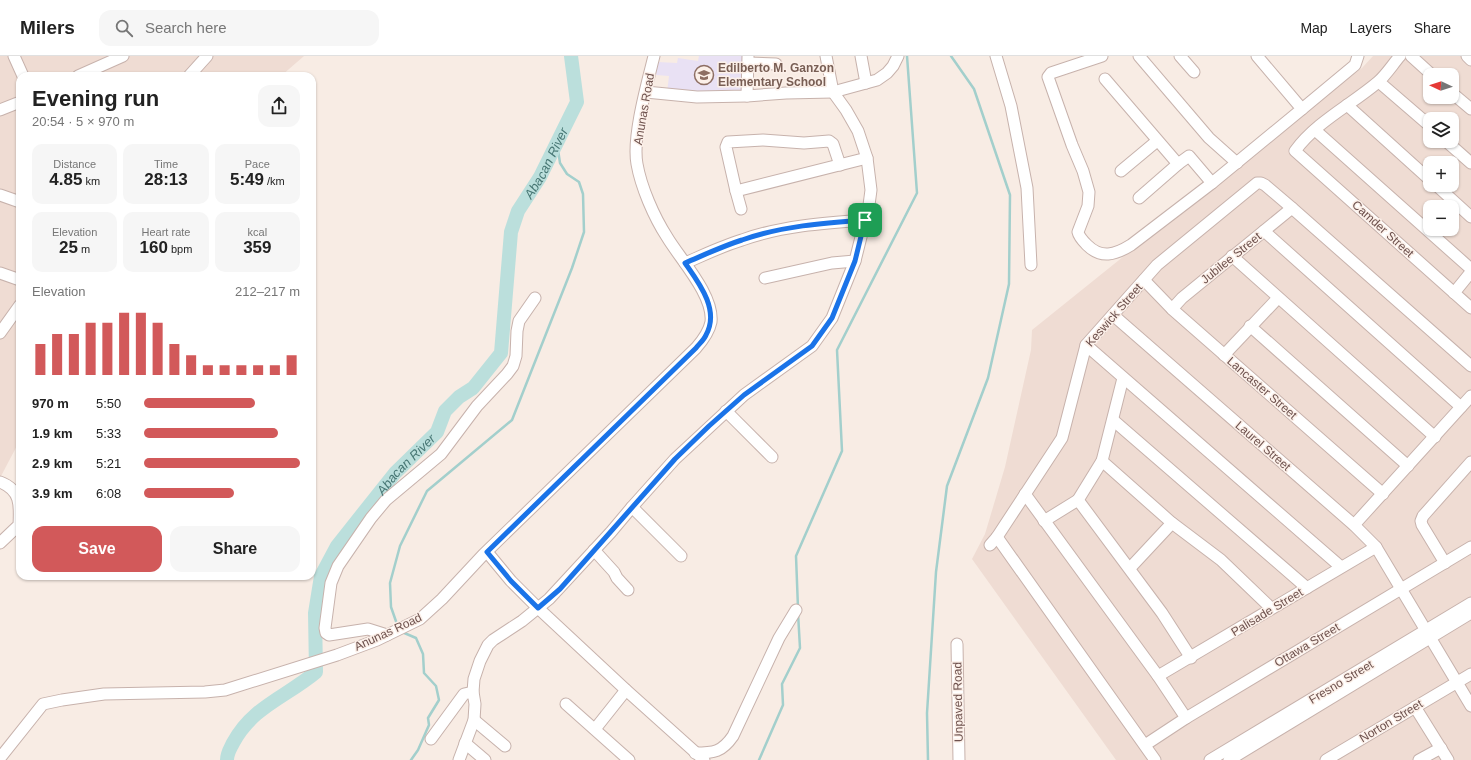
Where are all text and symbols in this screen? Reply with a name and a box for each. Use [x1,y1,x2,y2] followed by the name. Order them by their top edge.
[99,10,379,46] search box
[20,17,75,38] text: Milers
[113,17,135,39] icon: search
[145,19,227,36] text: Search here
[1300,20,1328,36] text: Map
[1350,20,1392,36] text: Layers
[1414,20,1451,36] text: Share
[718,61,834,89] place label: Edilberto M. Ganzon Elementary School
[693,64,715,86] school or university icon: Edilberto M. Ganzon Elementary School
[1423,68,1459,104] north arrow
[1423,68,1459,236] map controls
[631,72,657,146] street label: Anunas Road
[258,85,300,127] button: share
[32,86,159,111] text: Evening run
[1423,112,1459,148] button: layers
[32,114,134,129] text: 20:54 · 5 × 970 m
[520,124,571,202] water label: Abacan River
[1423,156,1459,192] button: +
[53,158,96,170] text: Distance
[154,158,178,170] text: Time
[245,158,270,170] text: Pace
[49,170,82,189] text: 4.85
[144,170,188,189] text: 28:13
[230,170,264,189] text: 5:49
[82,175,100,187] text: km
[264,175,285,187] text: /km
[1349,198,1417,261] street label: Camder Street
[1423,200,1459,236] button: −
[848,203,882,237] pin
[854,209,876,231] icon: arrive
[52,226,97,238] text: Elevation
[142,226,190,238] text: Heart rate
[248,226,267,238] text: kcal
[1198,229,1264,287] street label: Jubilee Street
[59,238,78,257] text: 25
[140,238,168,257] text: 160
[243,238,272,257] text: 359
[78,243,90,255] text: m
[168,243,192,255] text: bpm
[1083,280,1146,350] street label: Keswick Street
[32,284,85,299] text: Elevation
[235,284,300,299] text: 212–217 m
[1224,354,1300,423] street label: Lancaster Street
[32,396,69,411] text: 970 m
[96,396,121,411] text: 5:50
[1232,418,1294,474] street label: Laurel Street
[32,426,72,441] text: 1.9 km
[96,426,121,441] text: 5:33
[373,430,438,498] water label: Abacan River
[32,456,72,471] text: 2.9 km
[96,456,121,471] text: 5:21
[32,486,72,501] text: 3.9 km
[96,486,121,501] text: 6:08
[32,526,162,572] button: Save
[170,526,300,572] button: Share
[1229,585,1306,639] street label: Palisade Street
[352,610,424,654] street label: Anunas Road
[1272,620,1343,670] street label: Ottawa Street
[1306,657,1376,707] street label: Fresno Street
[950,662,966,742] street label: Unpaved Road
[1357,696,1426,745] street label: Norton Street

